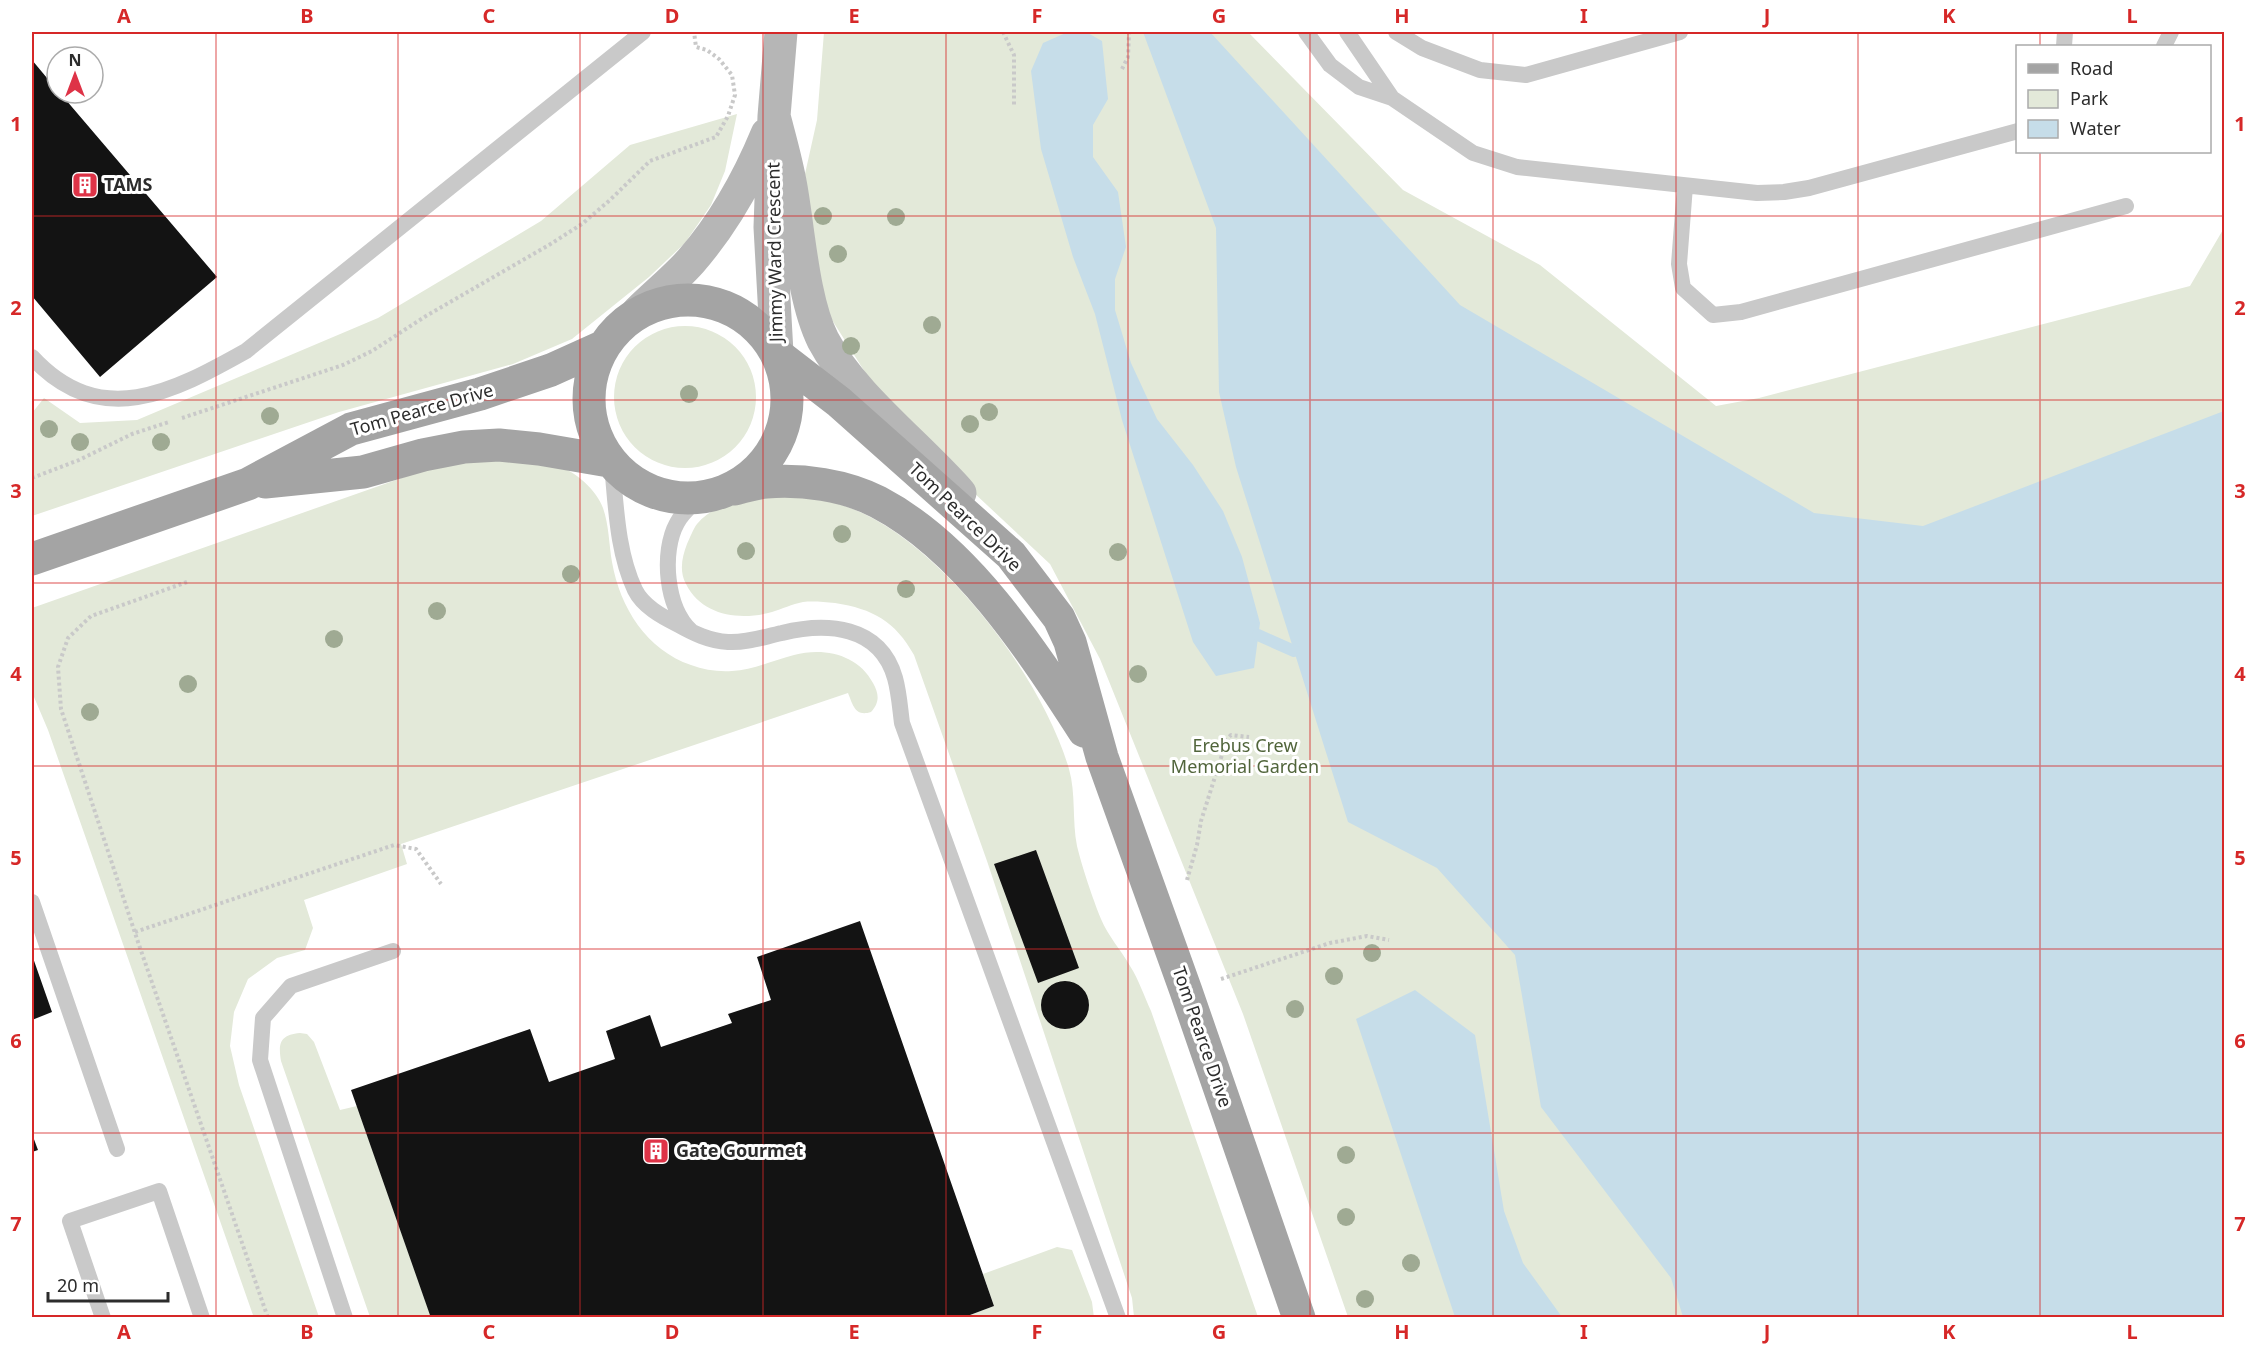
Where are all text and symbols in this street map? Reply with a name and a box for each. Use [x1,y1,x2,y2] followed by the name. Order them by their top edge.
[117,2,131,29] text: A
[300,2,314,29] text: B
[483,2,496,29] text: C
[665,2,679,29] text: D
[848,2,860,29] text: E
[1032,2,1042,29] text: F
[1212,2,1226,29] text: G
[1394,2,1410,29] text: H
[1580,2,1588,29] text: I
[1762,2,1770,29] text: J
[1942,2,1956,29] text: K
[2126,2,2138,29] text: L
[45,45,105,105] north arrow
[2016,45,2211,153] legend
[68,49,82,71] text: N
[2070,56,2113,80] text: Road
[2070,86,2108,110] text: Park
[10,110,22,137] text: 1
[2234,110,2246,137] text: 1
[2070,116,2121,140] text: Water
[760,161,788,344] street label: Jimmy Ward Crescent
[70,170,100,200] building icon: TAMS
[104,172,153,196] place label: TAMS
[10,294,22,321] text: 2
[2234,294,2246,321] text: 2
[348,377,496,441] street label: Tom Pearce Drive
[904,456,1027,576] street label: Tom Pearce Drive
[10,477,22,504] text: 3
[2234,477,2246,504] text: 3
[10,660,22,687] text: 4
[2234,660,2246,687] text: 4
[1171,733,1319,778] park label: Erebus Crew Memorial Garden
[10,844,22,871] text: 5
[2234,844,2246,871] text: 5
[1168,963,1238,1110] street label: Tom Pearce Drive
[10,1027,22,1054] text: 6
[2234,1027,2246,1054] text: 6
[641,1136,671,1166] building icon: Gate Gourmet
[676,1138,803,1162] place label: Gate Gourmet
[10,1210,22,1237] text: 7
[2234,1210,2246,1237] text: 7
[48,1265,168,1303] scale bar
[57,1273,99,1297] text: 20 m
[117,1318,131,1345] text: A
[300,1318,314,1345] text: B
[483,1318,496,1345] text: C
[665,1318,679,1345] text: D
[848,1318,860,1345] text: E
[1032,1318,1042,1345] text: F
[1212,1318,1226,1345] text: G
[1394,1318,1410,1345] text: H
[1580,1318,1588,1345] text: I
[1762,1318,1770,1345] text: J
[1942,1318,1956,1345] text: K
[2126,1318,2138,1345] text: L

